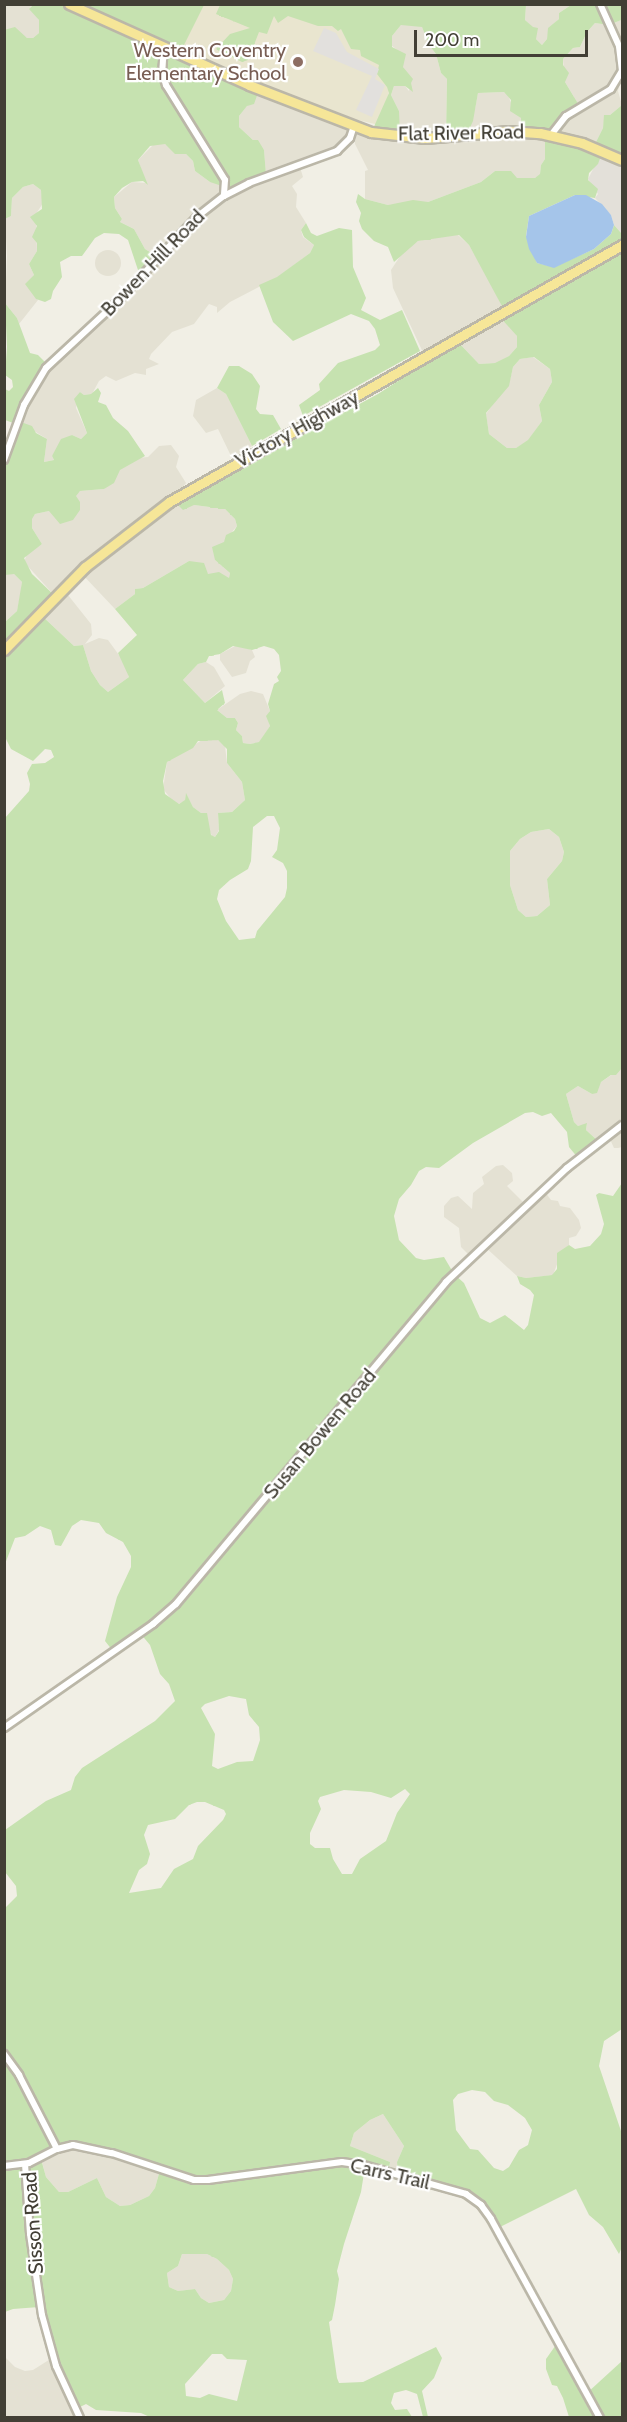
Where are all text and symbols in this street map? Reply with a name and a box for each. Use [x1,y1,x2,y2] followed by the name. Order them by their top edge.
[417,18,591,56] scale bar
[425,29,479,51] text: 200 m
[126,39,286,86] place label: Western Coventry Elementary School
[291,55,305,69] marker: Western Coventry Elementary School
[398,120,524,146] street label: Flat River Road
[96,205,210,321] street label: Bowen Hill Road
[231,385,363,473] street label: Victory Highway
[259,1364,381,1504] street label: Susan Bowen Road
[348,2153,432,2195] street label: Carrs Trail
[17,2171,49,2275] street label: Sisson Road

